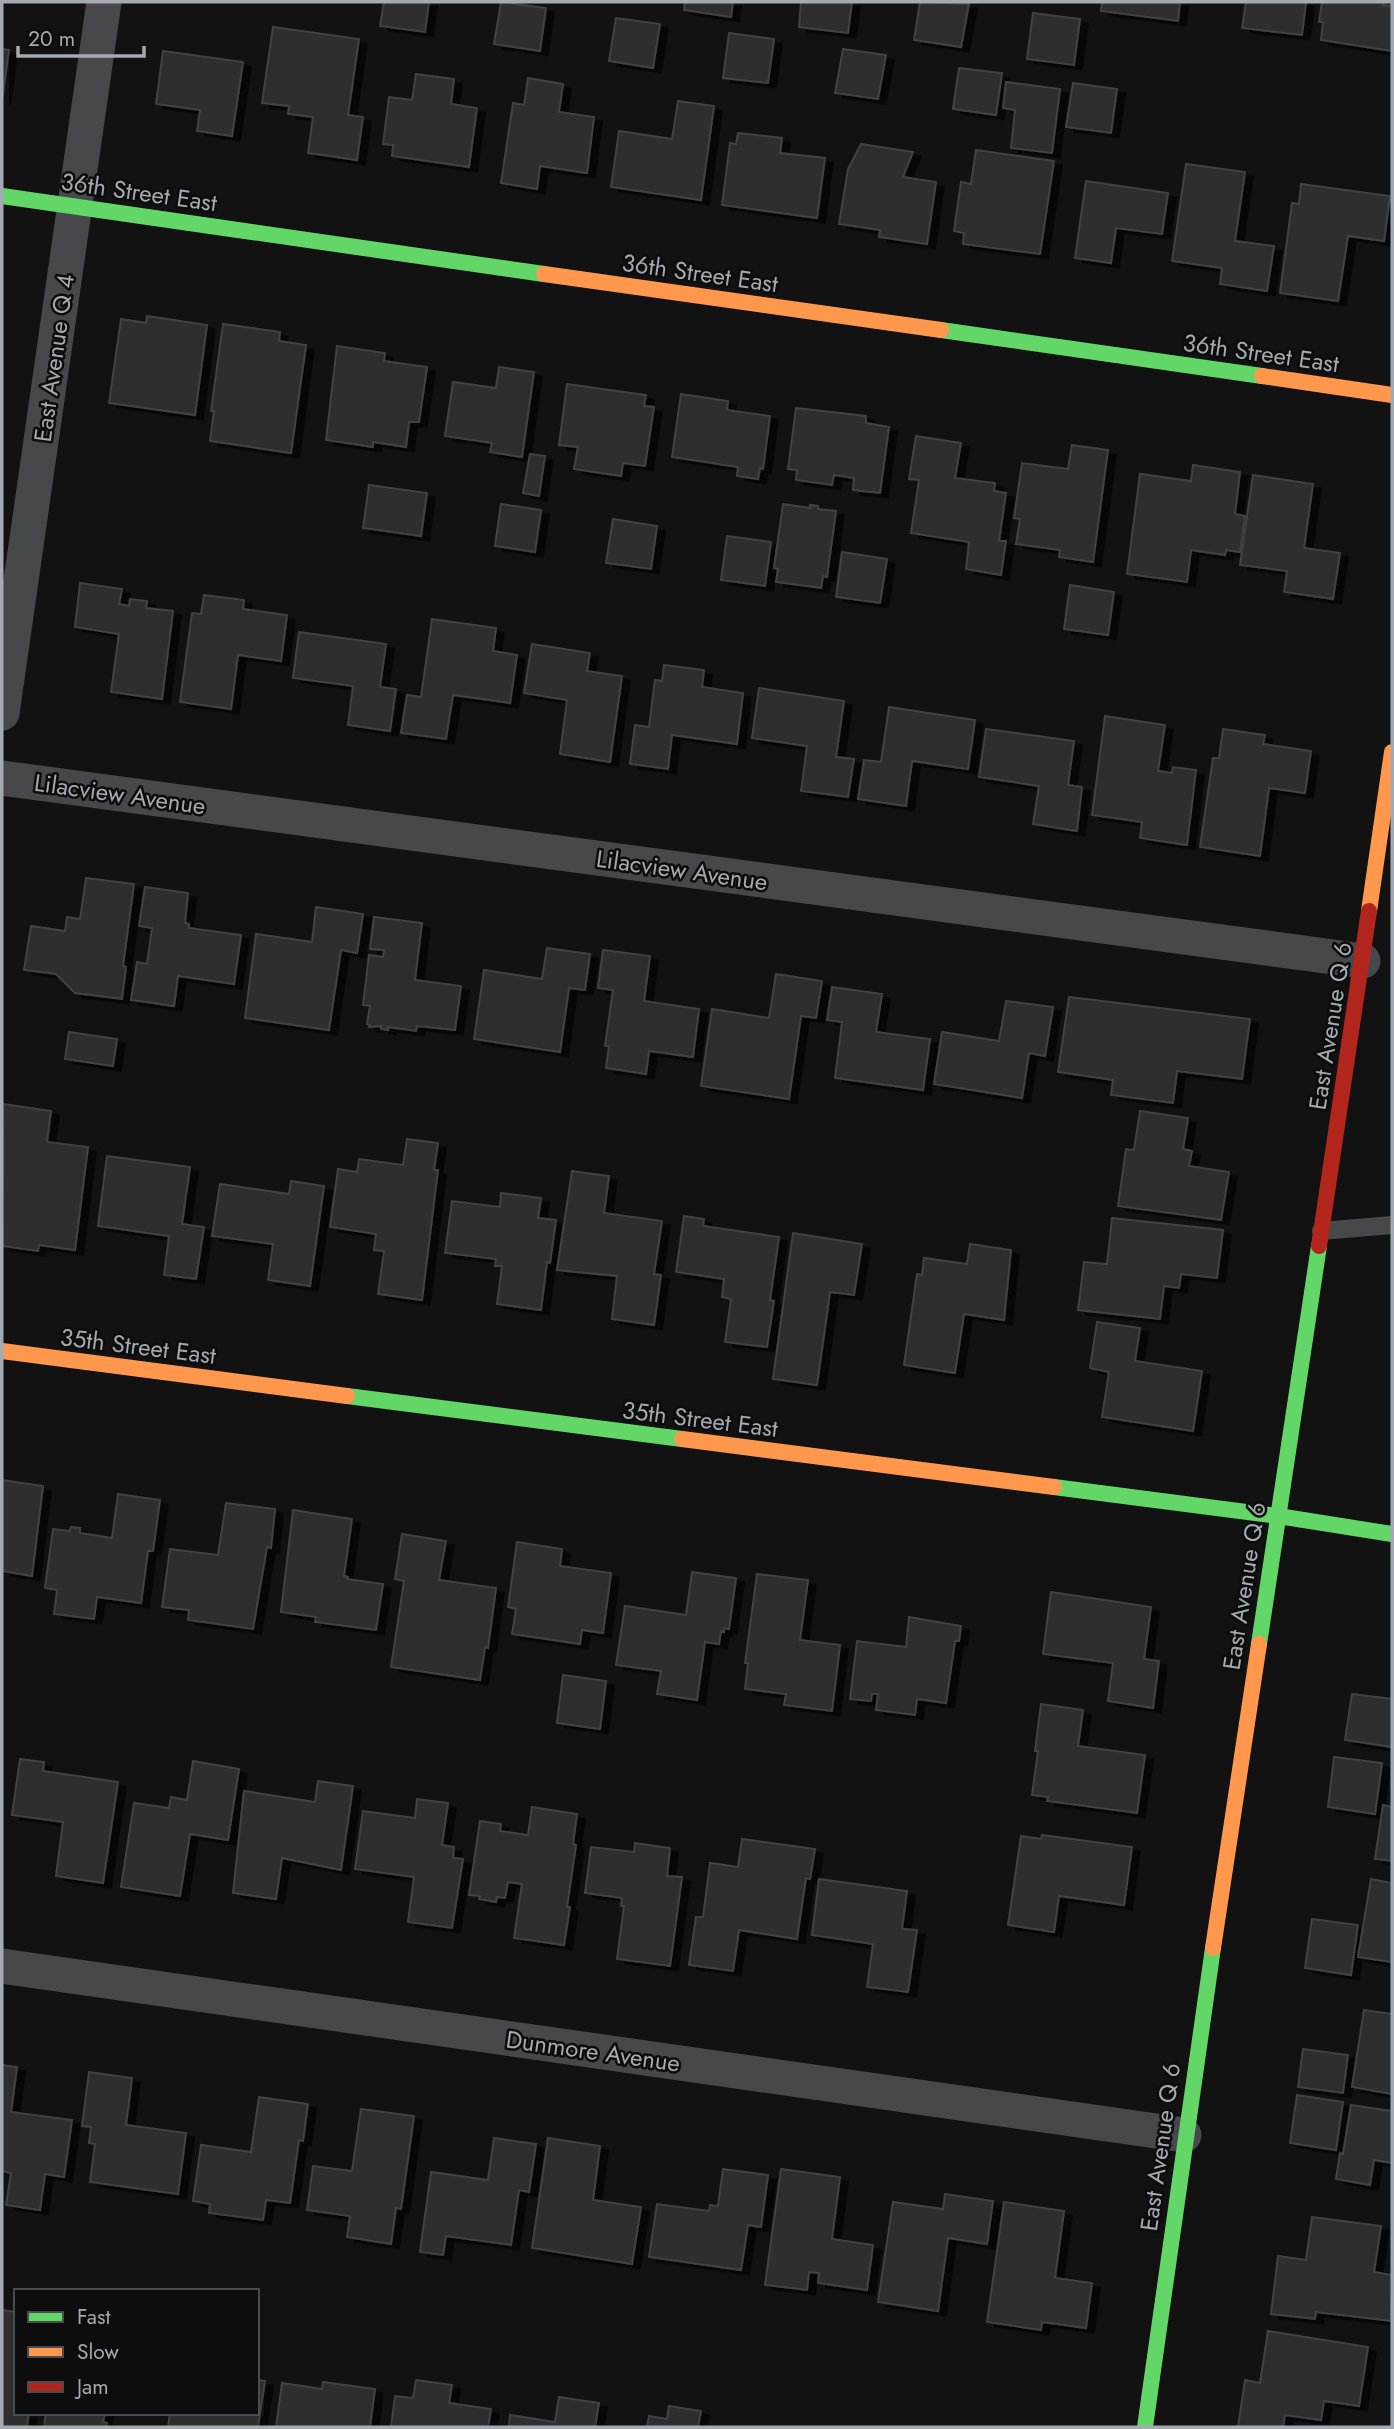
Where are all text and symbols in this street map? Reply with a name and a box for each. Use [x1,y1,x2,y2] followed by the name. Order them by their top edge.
[18,14,144,58] scale bar
[28,24,75,54] text: 20 m
[59,164,219,220] street label: 36th Street East
[620,245,780,301] street label: 36th Street East
[25,272,83,444] street label: East Avenue Q 4
[1181,325,1341,381] street label: 36th Street East
[32,765,208,823] street label: Lilacview Avenue
[594,841,770,899] street label: Lilacview Avenue
[1299,940,1361,1112] street label: East Avenue Q 6
[58,1319,218,1373] street label: 35th Street East
[620,1392,780,1446] street label: 35th Street East
[1213,1500,1275,1672] street label: East Avenue Q 6
[504,2021,682,2081] street label: Dunmore Avenue
[1131,2061,1189,2233] street label: East Avenue Q 6
[14,2289,259,2415] legend
[77,2302,110,2332] text: Fast
[77,2337,119,2367] text: Slow
[74,2372,109,2402] text: Jam

